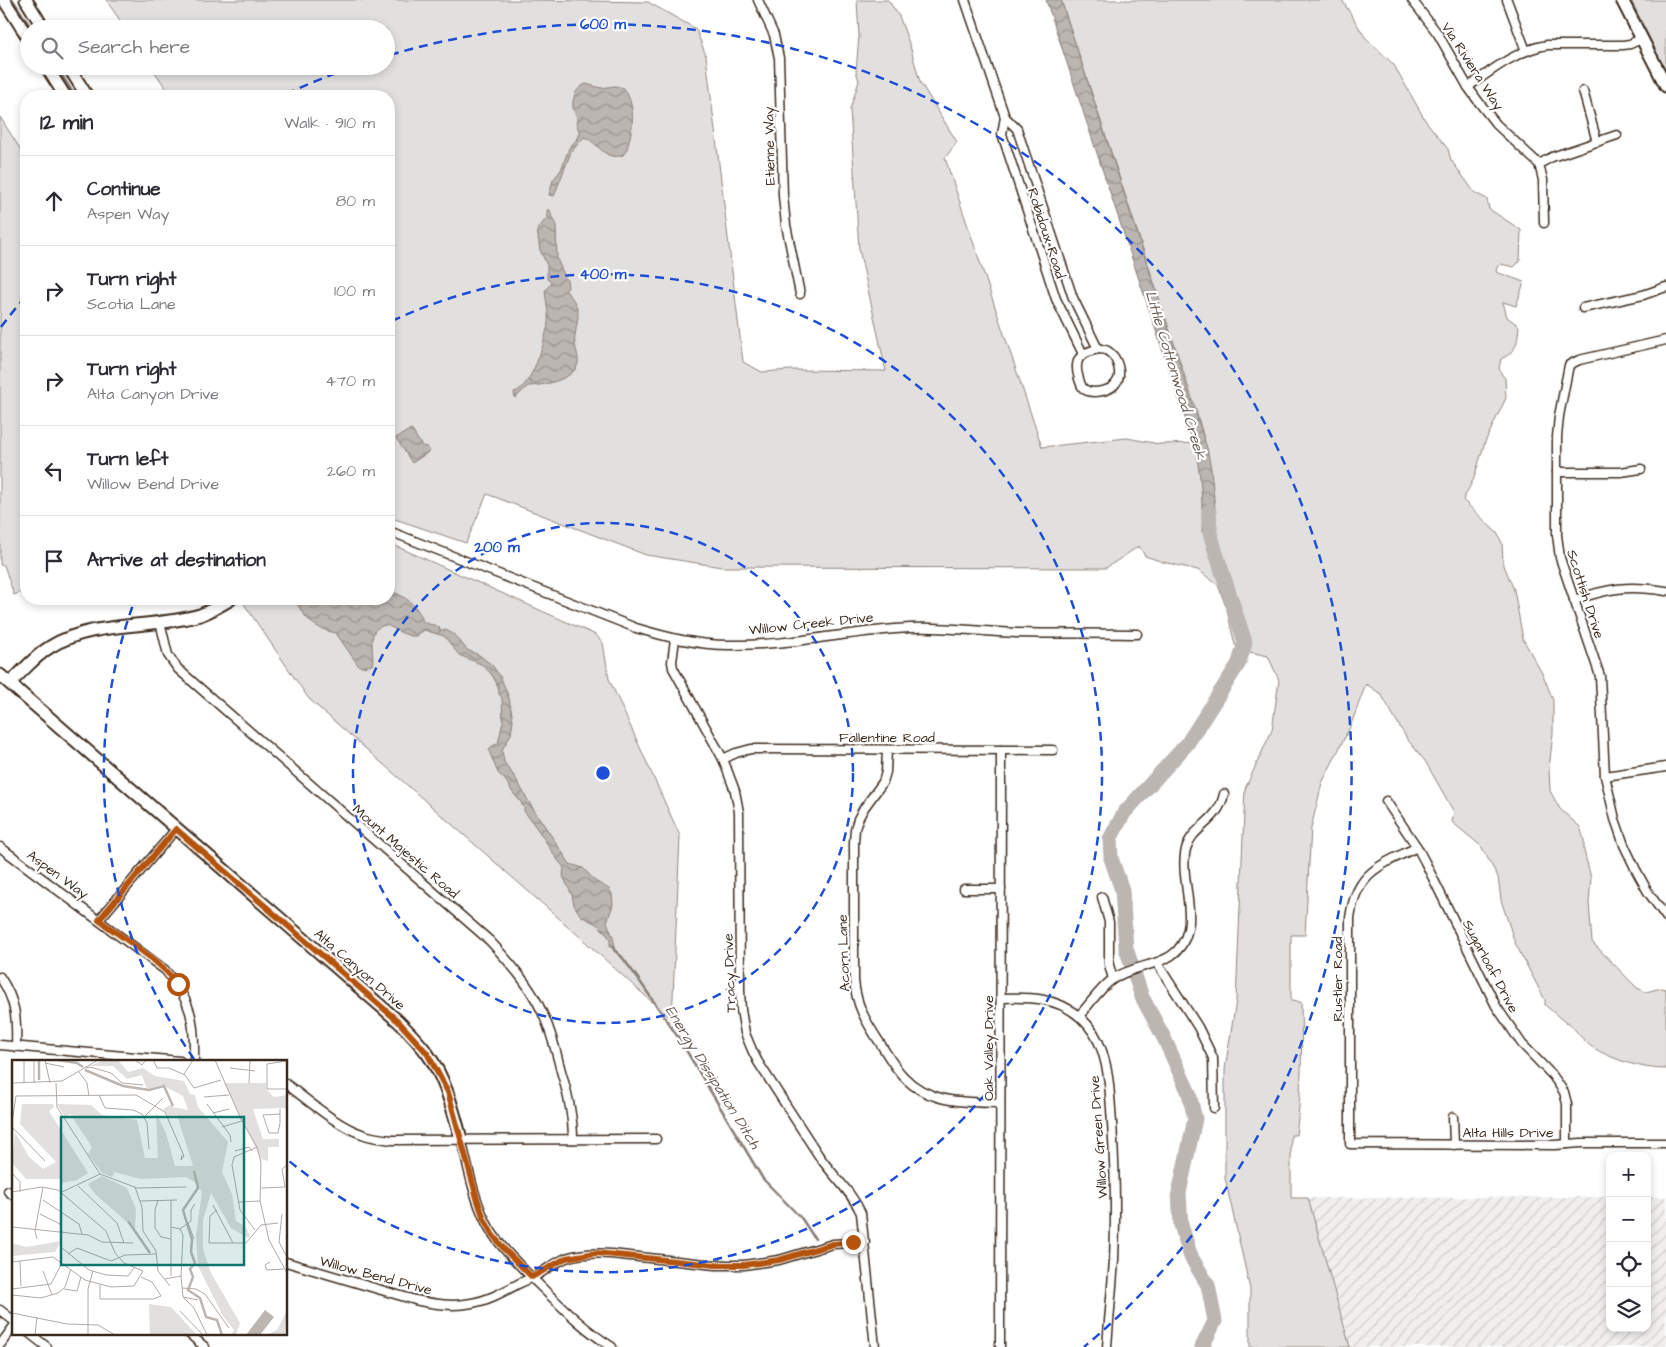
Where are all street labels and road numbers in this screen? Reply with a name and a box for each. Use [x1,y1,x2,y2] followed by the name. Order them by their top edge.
[1436,19,1508,115] street label: Via Riviera Way
[759,106,781,186] street label: Etienne Way
[1022,185,1070,281] street label: Robidoux Road
[1561,547,1609,642] street label: Scottish Drive
[748,607,875,640] street label: Willow Creek Drive
[839,728,935,748] street label: Fallentine Road
[348,800,463,904] street label: Mount Majestic Road
[22,846,93,904] street label: Aspen Way
[833,914,855,992] street label: Acorn Lane
[1457,916,1523,1017] street label: Sugarloaf Drive
[309,924,410,1015] street label: Alta Canyon Drive
[719,932,741,1013] street label: Tracy Drive
[1328,936,1348,1022] street label: Rustler Road
[979,995,999,1101] street label: Oak Valley Drive
[1085,1074,1113,1199] street label: Willow Green Drive
[1463,1123,1554,1143] street label: Alta Hills Drive
[317,1251,435,1301] street label: Willow Bend Drive

